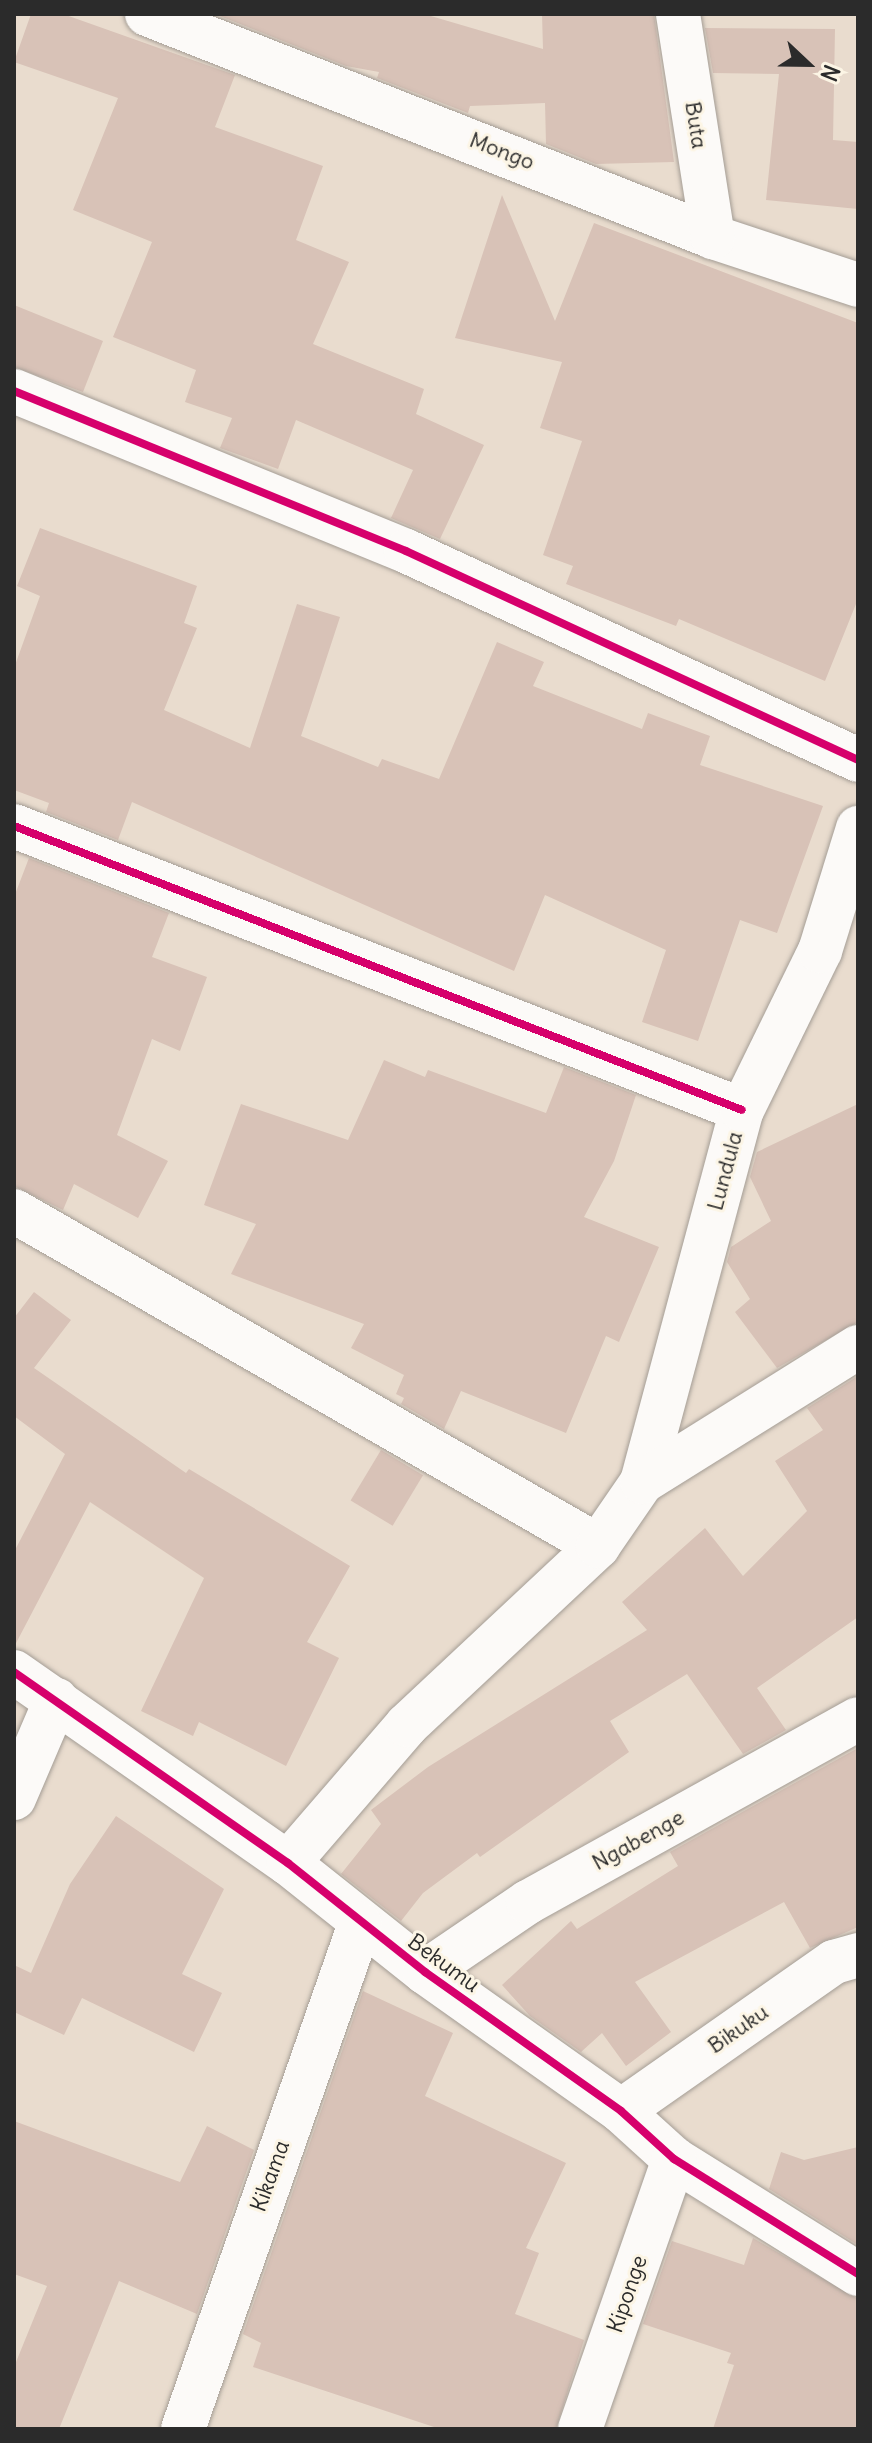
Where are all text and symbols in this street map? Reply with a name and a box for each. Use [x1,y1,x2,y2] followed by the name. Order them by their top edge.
[768,24,848,104] north arrow
[814,61,846,85] text: N
[679,100,713,150] street label: Buta
[466,127,538,175] street label: Mongo
[702,1129,748,1213] street label: Lundula
[588,1804,688,1876] street label: Ngabenge
[403,1928,485,1998] street label: Bekumu
[703,1999,773,2059] street label: Bikuku
[245,2137,295,2215] street label: Kikama
[601,2252,653,2336] street label: Kiponge

